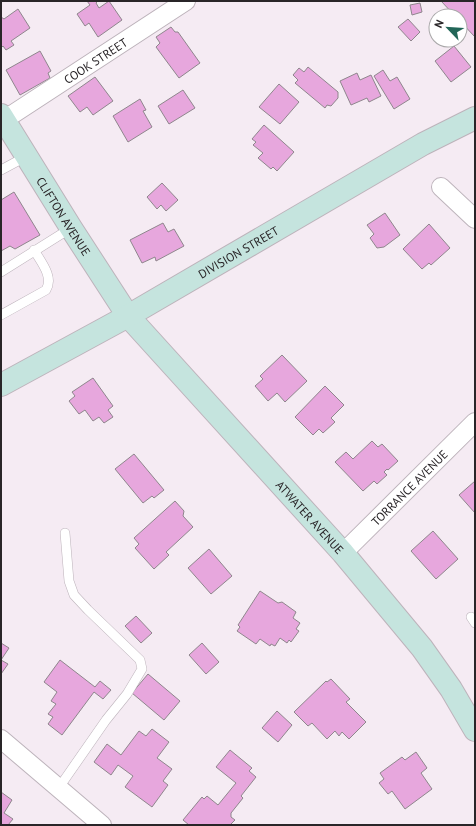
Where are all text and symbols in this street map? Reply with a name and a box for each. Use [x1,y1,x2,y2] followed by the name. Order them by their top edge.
[428,8,468,48] north arrow
[431,18,447,30] text: N
[61,34,130,87] street label: COOK STREET
[34,174,94,258] street label: CLIFTON AVENUE
[195,222,281,281] street label: DIVISION STREET
[368,446,450,529] street label: TORRANCE AVENUE
[273,477,347,557] street label: ATWATER AVENUE

